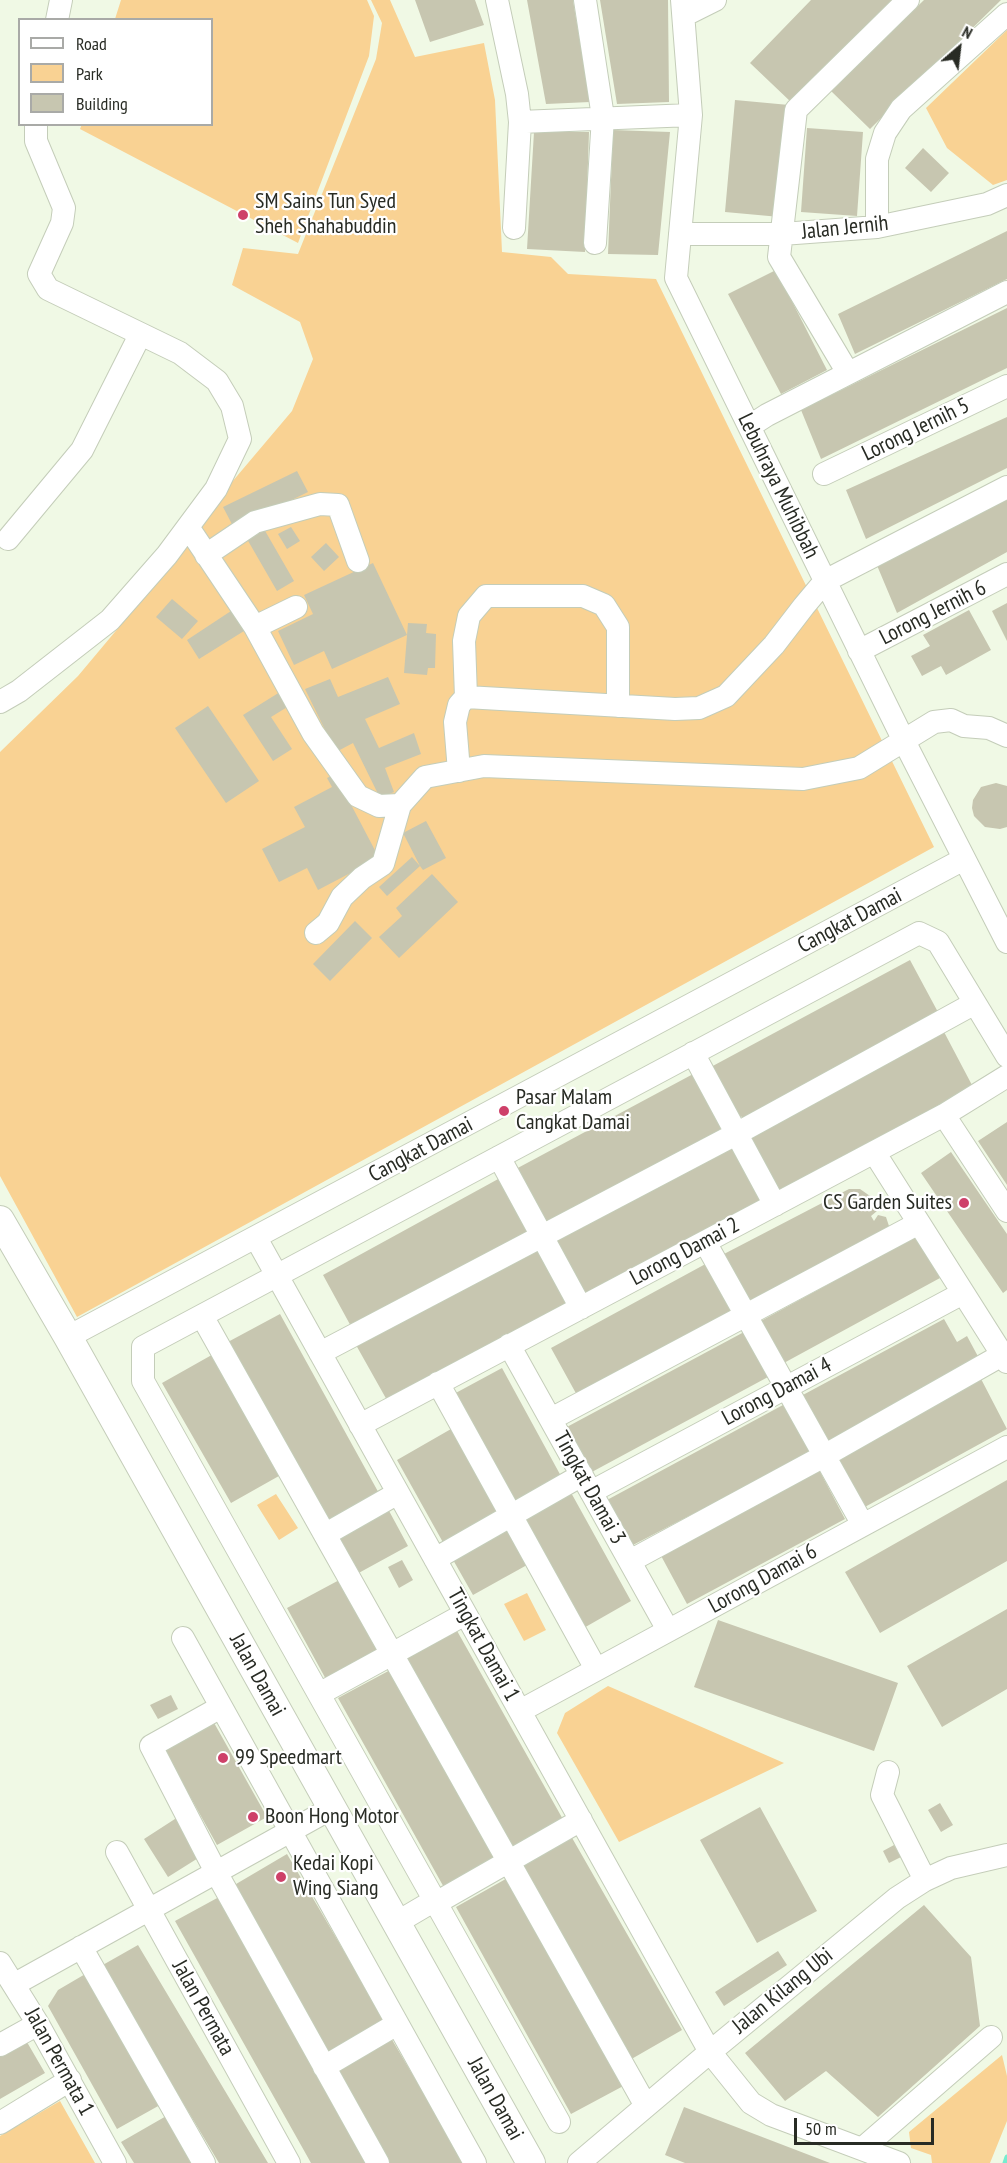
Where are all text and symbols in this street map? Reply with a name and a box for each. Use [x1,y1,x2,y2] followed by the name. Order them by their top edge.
[18,18,213,126] legend
[929,18,989,78] north arrow
[959,21,976,43] text: N
[76,32,107,55] text: Road
[76,62,103,85] text: Park
[76,92,128,115] text: Building
[255,189,396,240] place label: SM Sains Tun Syed Sheh Shahabuddin
[236,208,250,222] marker: SM Sains Tun Syed Sheh Shahabuddin
[800,210,890,246] street label: Jalan Jernih
[858,393,974,467] street label: Lorong Jernih 5
[731,409,825,563] street label: Lebuhraya Muhibbah
[875,575,991,651] street label: Lorong Jernih 6
[793,883,907,959] street label: Cangkat Damai
[516,1085,630,1136] place label: Pasar Malam Cangkat Damai
[497,1104,511,1118] marker: Pasar Malam Cangkat Damai
[364,1112,478,1188] street label: Cangkat Damai
[823,1190,952,1216] place label: CS Garden Suites
[957,1196,971,1210] marker: CS Garden Suites
[626,1212,744,1292] street label: Lorong Damai 2
[718,1352,836,1432] street label: Lorong Damai 4
[547,1427,631,1549] street label: Tingkat Damai 3
[704,1538,822,1620] street label: Lorong Damai 6
[441,1584,525,1706] street label: Tingkat Damai 1
[223,1629,291,1721] street label: Jalan Damai
[235,1745,342,1771] place label: 99 Speedmart
[216,1751,230,1765] marker: 99 Speedmart
[265,1804,399,1830] place label: Boon Hong Motor
[246,1810,260,1824] marker: Boon Hong Motor
[293,1851,379,1903] place label: Kedai Kopi Wing Siang
[274,1870,288,1884] marker: Kedai Kopi Wing Siang
[727,1943,839,2039] street label: Jalan Kilang Ubi
[166,1956,240,2060] street label: Jalan Permata
[19,2003,99,2121] street label: Jalan Permata 1
[461,2053,529,2145] street label: Jalan Damai
[797,2106,936,2144] scale bar
[805,2117,837,2140] text: 50 m

